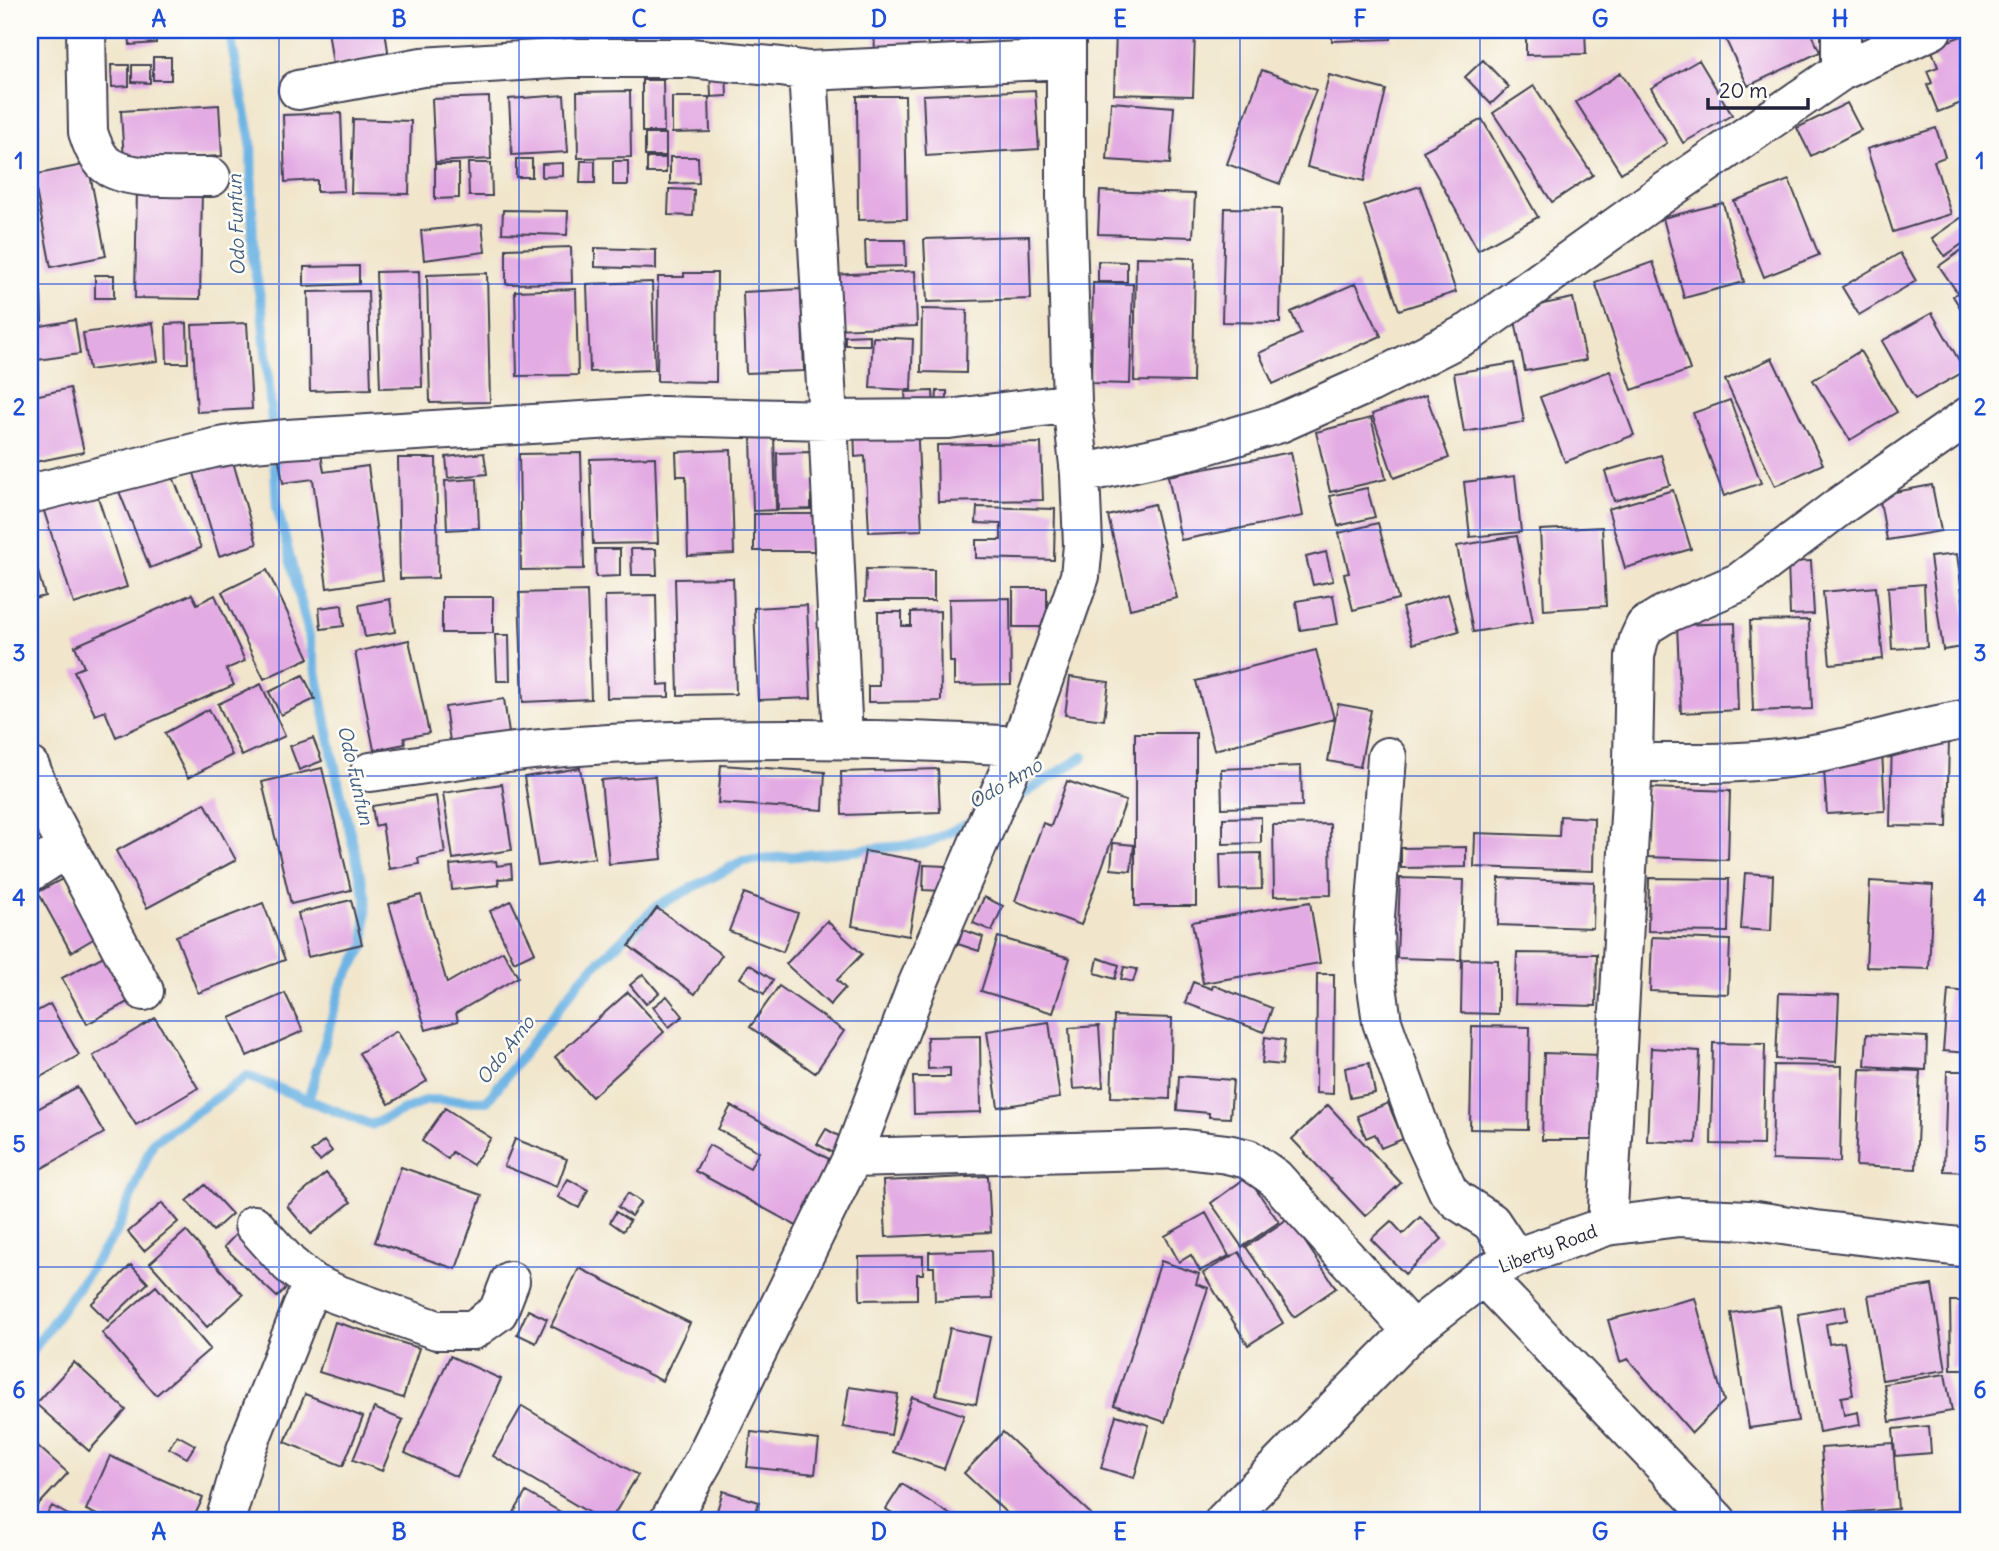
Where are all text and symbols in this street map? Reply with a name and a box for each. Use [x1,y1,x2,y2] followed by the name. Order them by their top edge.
[152,4,167,33] text: A
[391,4,407,33] text: B
[631,4,647,33] text: C
[871,4,887,33] text: D
[1113,4,1127,33] text: E
[1353,4,1367,33] text: F
[1592,4,1608,33] text: G
[1832,4,1848,33] text: H
[1708,66,1808,110] scale bar
[1719,77,1768,104] text: 20 m
[14,146,24,175] text: 1
[1975,146,1985,175] text: 1
[222,173,250,276] water label: Odo Funfun
[13,392,26,421] text: 2
[1974,392,1987,421] text: 2
[12,638,26,667] text: 3
[1973,638,1987,667] text: 3
[333,723,379,828] water label: Odo Funfun
[964,752,1047,814] water label: Odo Amo
[12,883,26,912] text: 4
[1973,883,1987,912] text: 4
[471,1010,540,1089] water label: Odo Amo
[12,1129,26,1158] text: 5
[1973,1129,1987,1158] text: 5
[1495,1219,1601,1278] street label: Liberty Road
[12,1375,26,1404] text: 6
[1973,1375,1987,1404] text: 6
[152,1517,167,1546] text: A
[391,1517,407,1546] text: B
[631,1517,647,1546] text: C
[871,1517,887,1546] text: D
[1113,1517,1127,1546] text: E
[1353,1517,1367,1546] text: F
[1592,1517,1608,1546] text: G
[1832,1517,1848,1546] text: H

